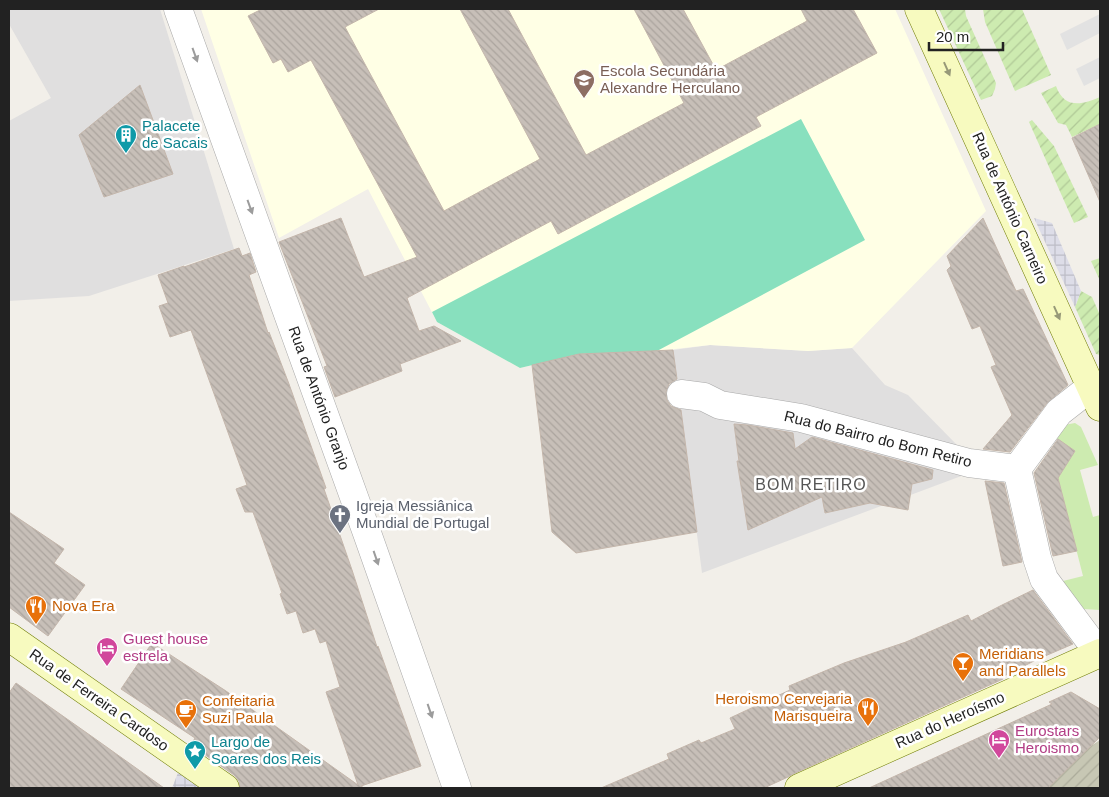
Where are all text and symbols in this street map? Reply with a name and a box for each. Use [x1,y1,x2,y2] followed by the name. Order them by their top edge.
[929,20,1003,52] scale bar
[936,28,969,45] text: 20 m
[192,47,199,62] one-way arrow
[600,62,740,96] place label: Escola Secundária Alexandre Herculano
[943,62,951,76] one-way arrow
[572,68,596,99] school or university icon: Escola Secundária Alexandre Herculano
[142,117,208,151] place label: Palacete de Sacais
[114,123,138,154] building icon: Palacete de Sacais
[969,129,1052,286] street label: Rua de António Carneiro
[247,200,254,215] one-way arrow
[1054,306,1062,320] one-way arrow
[286,324,353,472] street label: Rua de António Granjo
[783,407,974,470] street label: Rua do Bairro do Bom Retiro
[755,476,867,493] district label: BOM RETIRO
[356,497,489,531] place label: Igreja Messiânica Mundial de Portugal
[328,503,352,534] church icon: Igreja Messiânica Mundial de Portugal
[372,551,380,566] one-way arrow
[24,594,48,625] restaurant icon: Nova Era
[52,597,115,614] place label: Nova Era
[123,630,208,664] place label: Guest house estrela
[95,636,119,667] hotel icon: Guest house estrela
[26,645,172,754] street label: Rua de Ferreira Cardoso
[979,645,1066,679] place label: Meridians and Parallels
[951,651,975,682] bar icon: Meridians and Parallels
[893,688,1007,751] street label: Rua do Heroísmo
[715,690,853,724] place label: Heroismo Cervejaria Marisqueira
[202,692,275,726] place label: Confeitaria Suzi Paula
[856,696,880,727] restaurant icon: Heroismo Cervejaria Marisqueira
[174,698,198,729] cafe icon: Confeitaria Suzi Paula
[427,704,434,719] one-way arrow
[1015,722,1079,756] place label: Eurostars Heroismo
[987,728,1011,759] hotel icon: Eurostars Heroismo
[211,733,321,767] place label: Largo de Soares dos Reis
[183,739,207,770] place icon: Largo de Soares dos Reis

